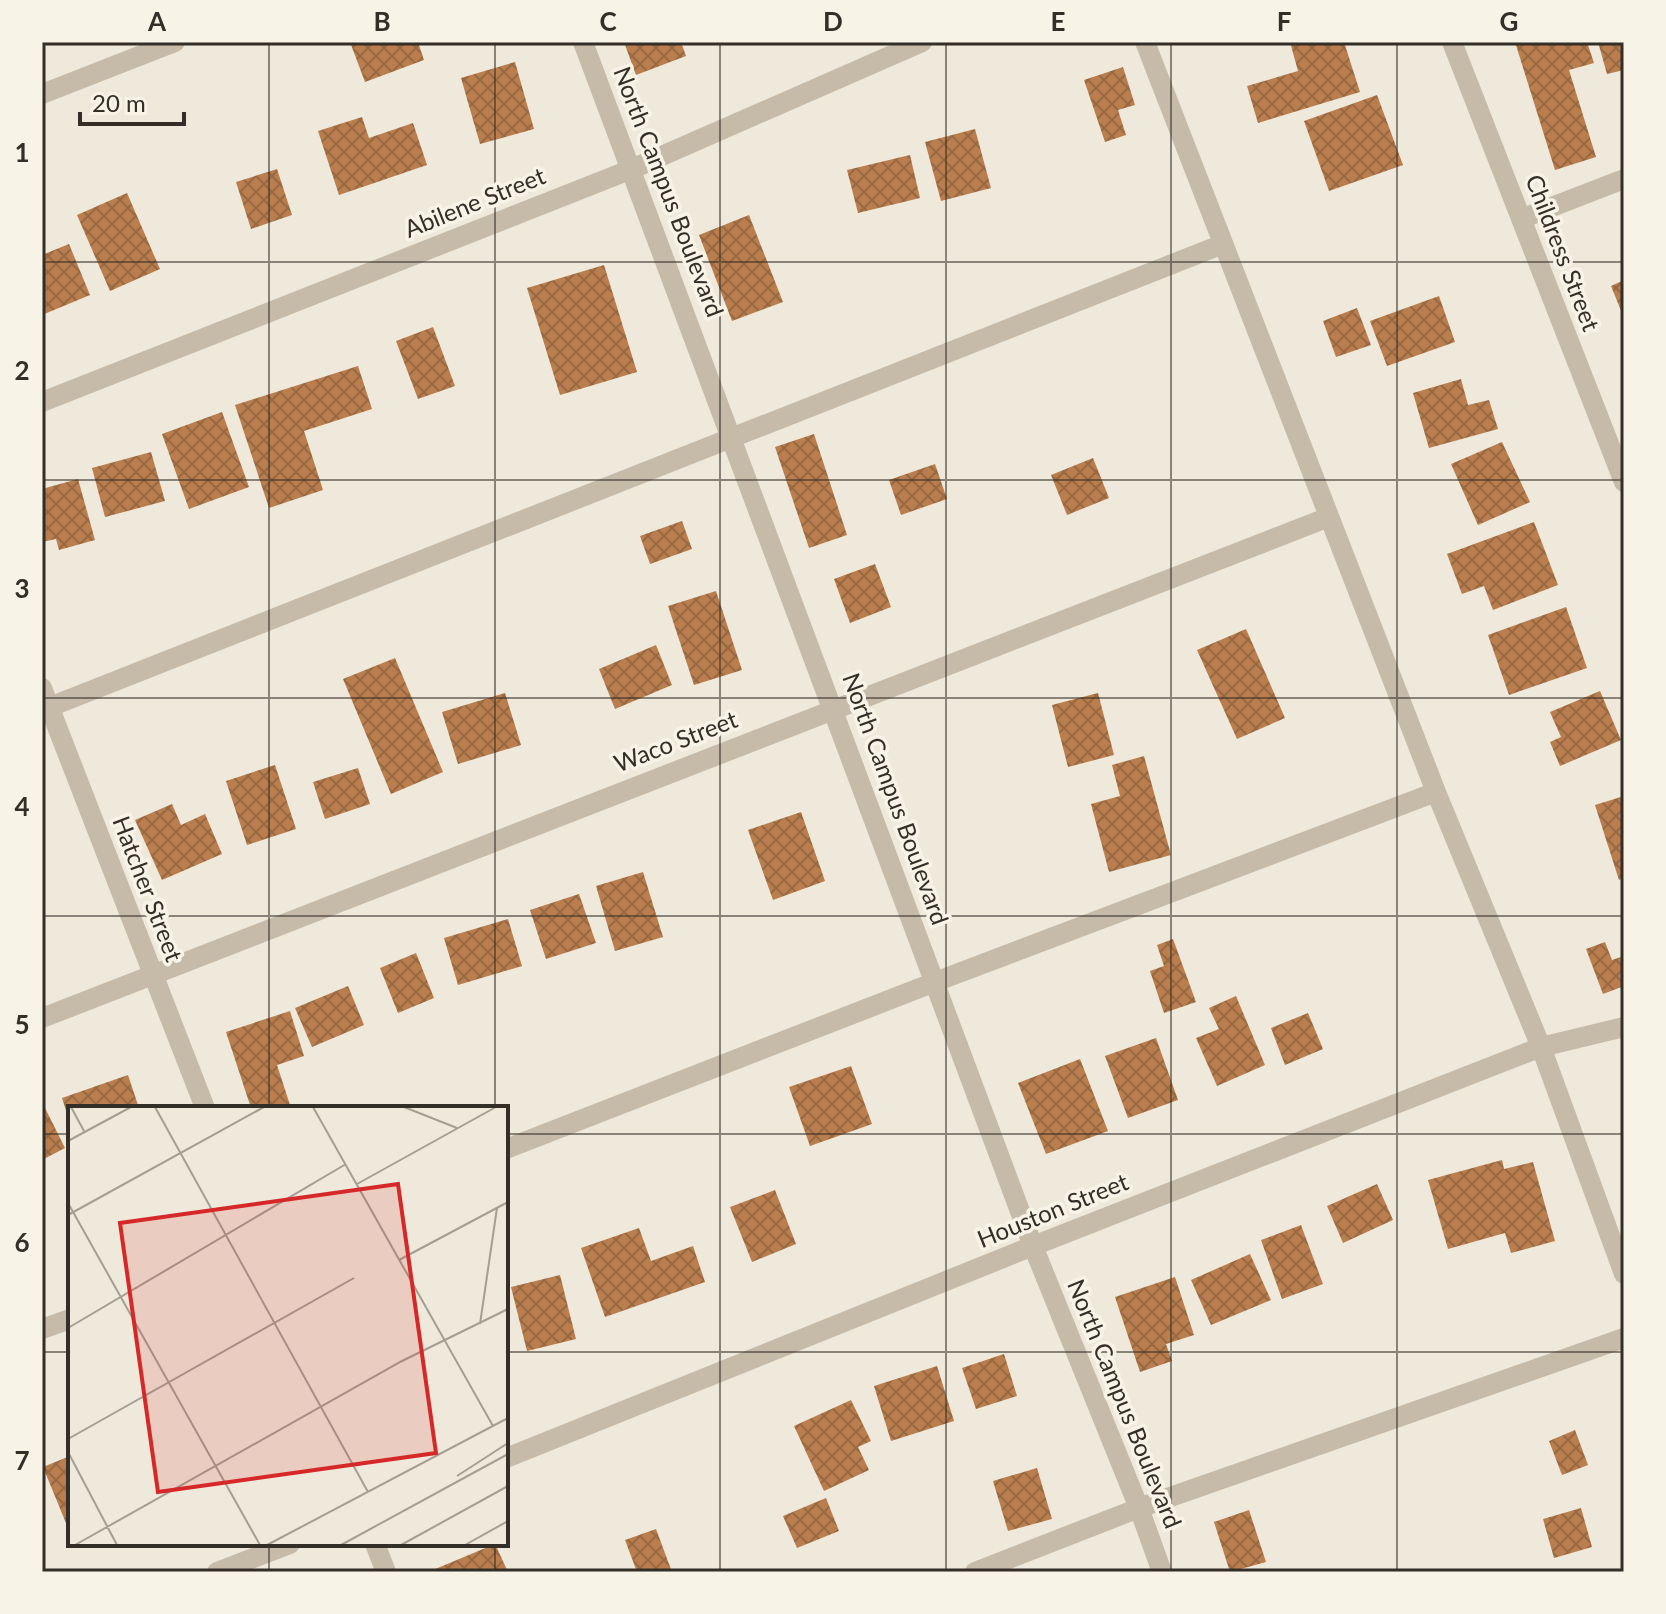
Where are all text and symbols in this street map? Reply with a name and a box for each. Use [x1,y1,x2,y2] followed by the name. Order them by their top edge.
[147,5,167,37] text: A
[373,5,391,37] text: B
[599,5,617,37] text: C
[823,5,843,37] text: D
[1051,5,1065,37] text: E
[1277,5,1291,37] text: F
[1500,5,1518,37] text: G
[608,62,731,321] street label: North Campus Boulevard
[80,76,184,126] scale bar
[92,88,146,117] text: 20 m
[14,136,30,168] text: 1
[400,160,549,243] street label: Abilene Street
[1520,170,1607,335] street label: Childress Street
[14,354,30,386] text: 2
[14,572,30,604] text: 3
[837,669,955,928] street label: North Campus Boulevard
[610,704,742,777] street label: Waco Street
[14,790,30,822] text: 4
[107,812,190,966] street label: Hatcher Street
[14,1008,30,1040] text: 5
[68,1106,508,1546] inset map
[973,1166,1133,1253] street label: Houston Street
[14,1226,30,1258] text: 6
[1062,1275,1189,1532] street label: North Campus Boulevard
[14,1444,30,1476] text: 7

